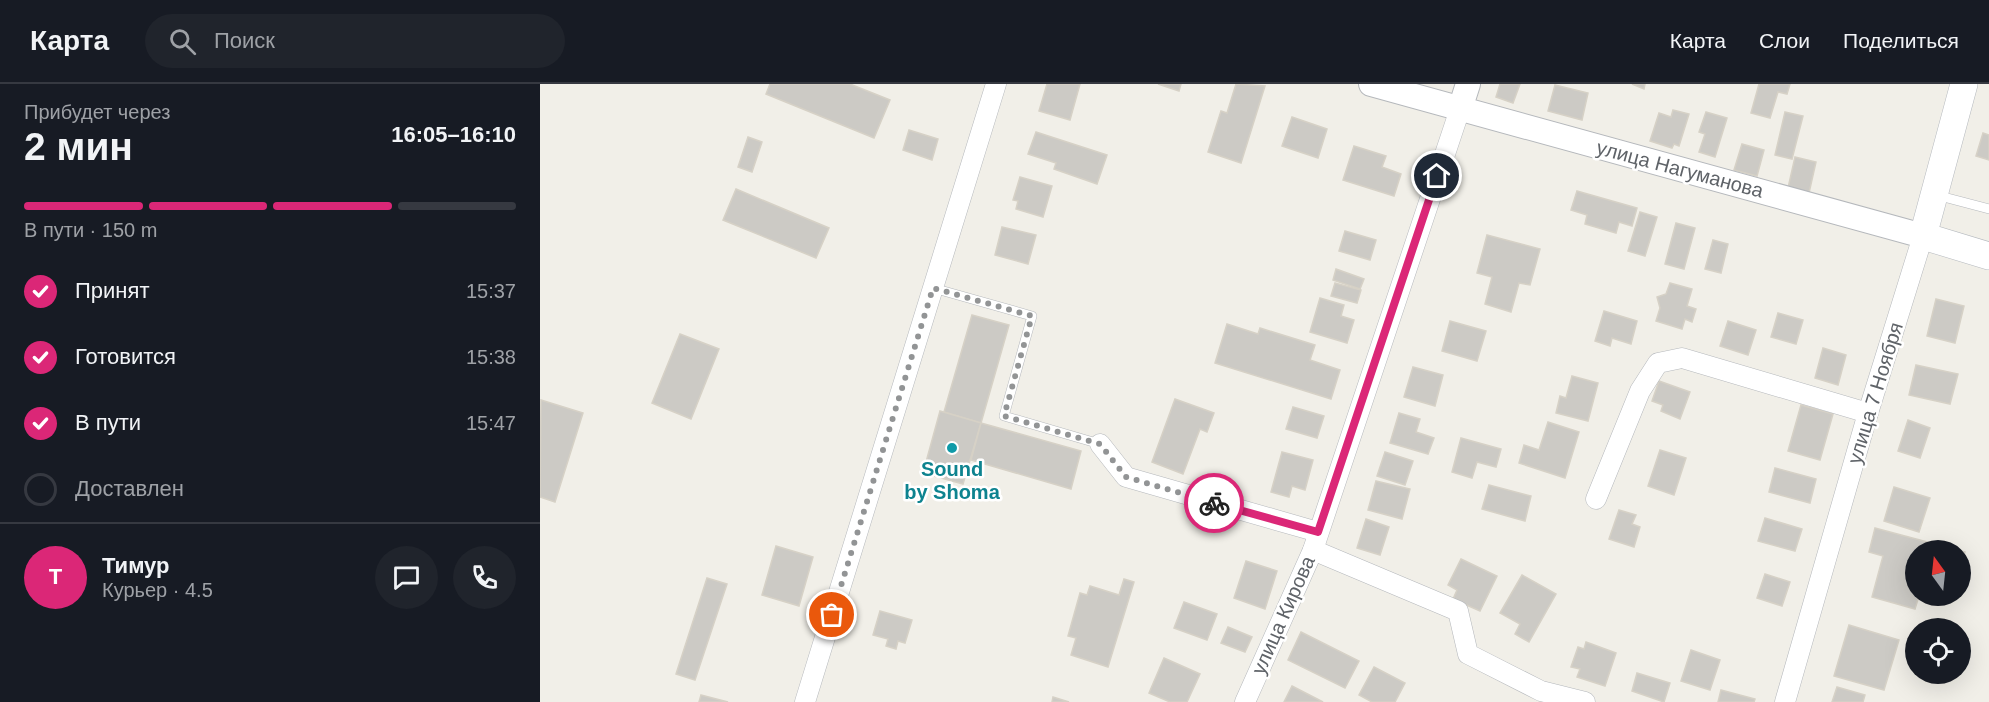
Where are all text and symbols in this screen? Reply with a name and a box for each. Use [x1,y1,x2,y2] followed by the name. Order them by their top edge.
[145,14,565,68] search box
[30,25,109,56] text: Карта
[166,25,199,58] icon: search
[214,28,275,53] text: Поиск
[1670,29,1726,52] text: Карта
[1759,29,1810,52] text: Слои
[1843,29,1959,52] text: Поделиться
[24,101,170,123] text: Прибудет через
[391,122,516,147] text: 16:05–16:10
[24,125,133,168] text: 2 мин
[1594,136,1767,202] street label: улица Нагуманова
[1411,150,1462,201] pin
[1420,159,1453,192] icon: home
[24,219,157,241] text: В пути · 150 m
[24,275,57,308] icon: check
[75,278,149,303] text: Принят
[466,280,516,302] text: 15:37
[1843,320,1907,466] street label: улица 7 Ноября
[24,341,57,374] icon: check
[75,344,176,369] text: Готовится
[466,346,516,368] text: 15:38
[24,407,57,440] icon: check
[75,410,141,435] text: В пути
[466,412,516,434] text: 15:47
[945,441,959,455] marker: Sound by Shoma
[904,458,1001,503] place label: Sound by Shoma
[1184,473,1244,533] courier
[75,476,184,501] text: Доставлен
[1198,487,1231,520] icon: bike
[1905,540,1971,606] north arrow
[1905,540,1971,684] map controls
[375,546,438,609] button: chat
[453,546,516,609] button: phone
[1247,552,1319,678] street label: улица Кирова
[102,553,170,578] text: Тимур
[49,564,62,589] text: Т
[102,579,213,601] text: Курьер · 4.5
[806,589,857,640] pin
[815,598,848,631] icon: bag
[1905,618,1971,684] button: locate

